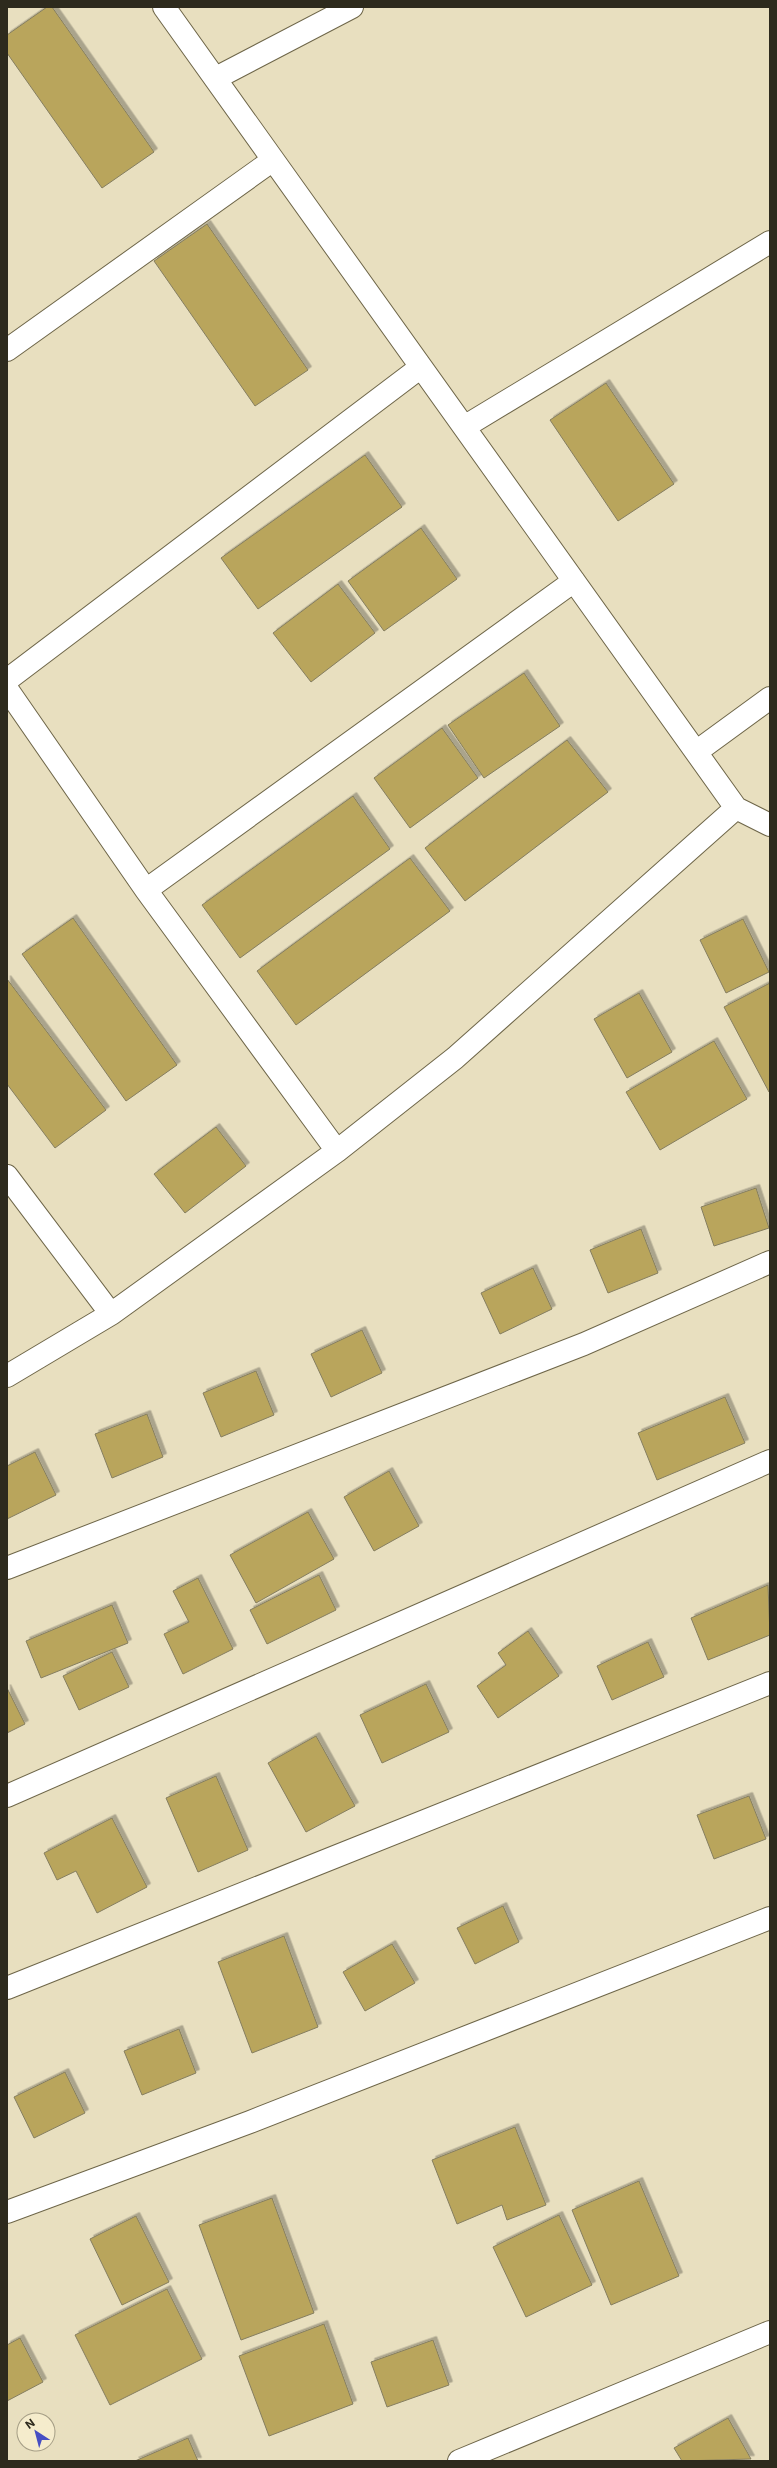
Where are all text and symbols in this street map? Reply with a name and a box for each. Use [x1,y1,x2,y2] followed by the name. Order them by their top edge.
[16,2412,56,2452] north arrow
[23,2416,38,2432] text: N

